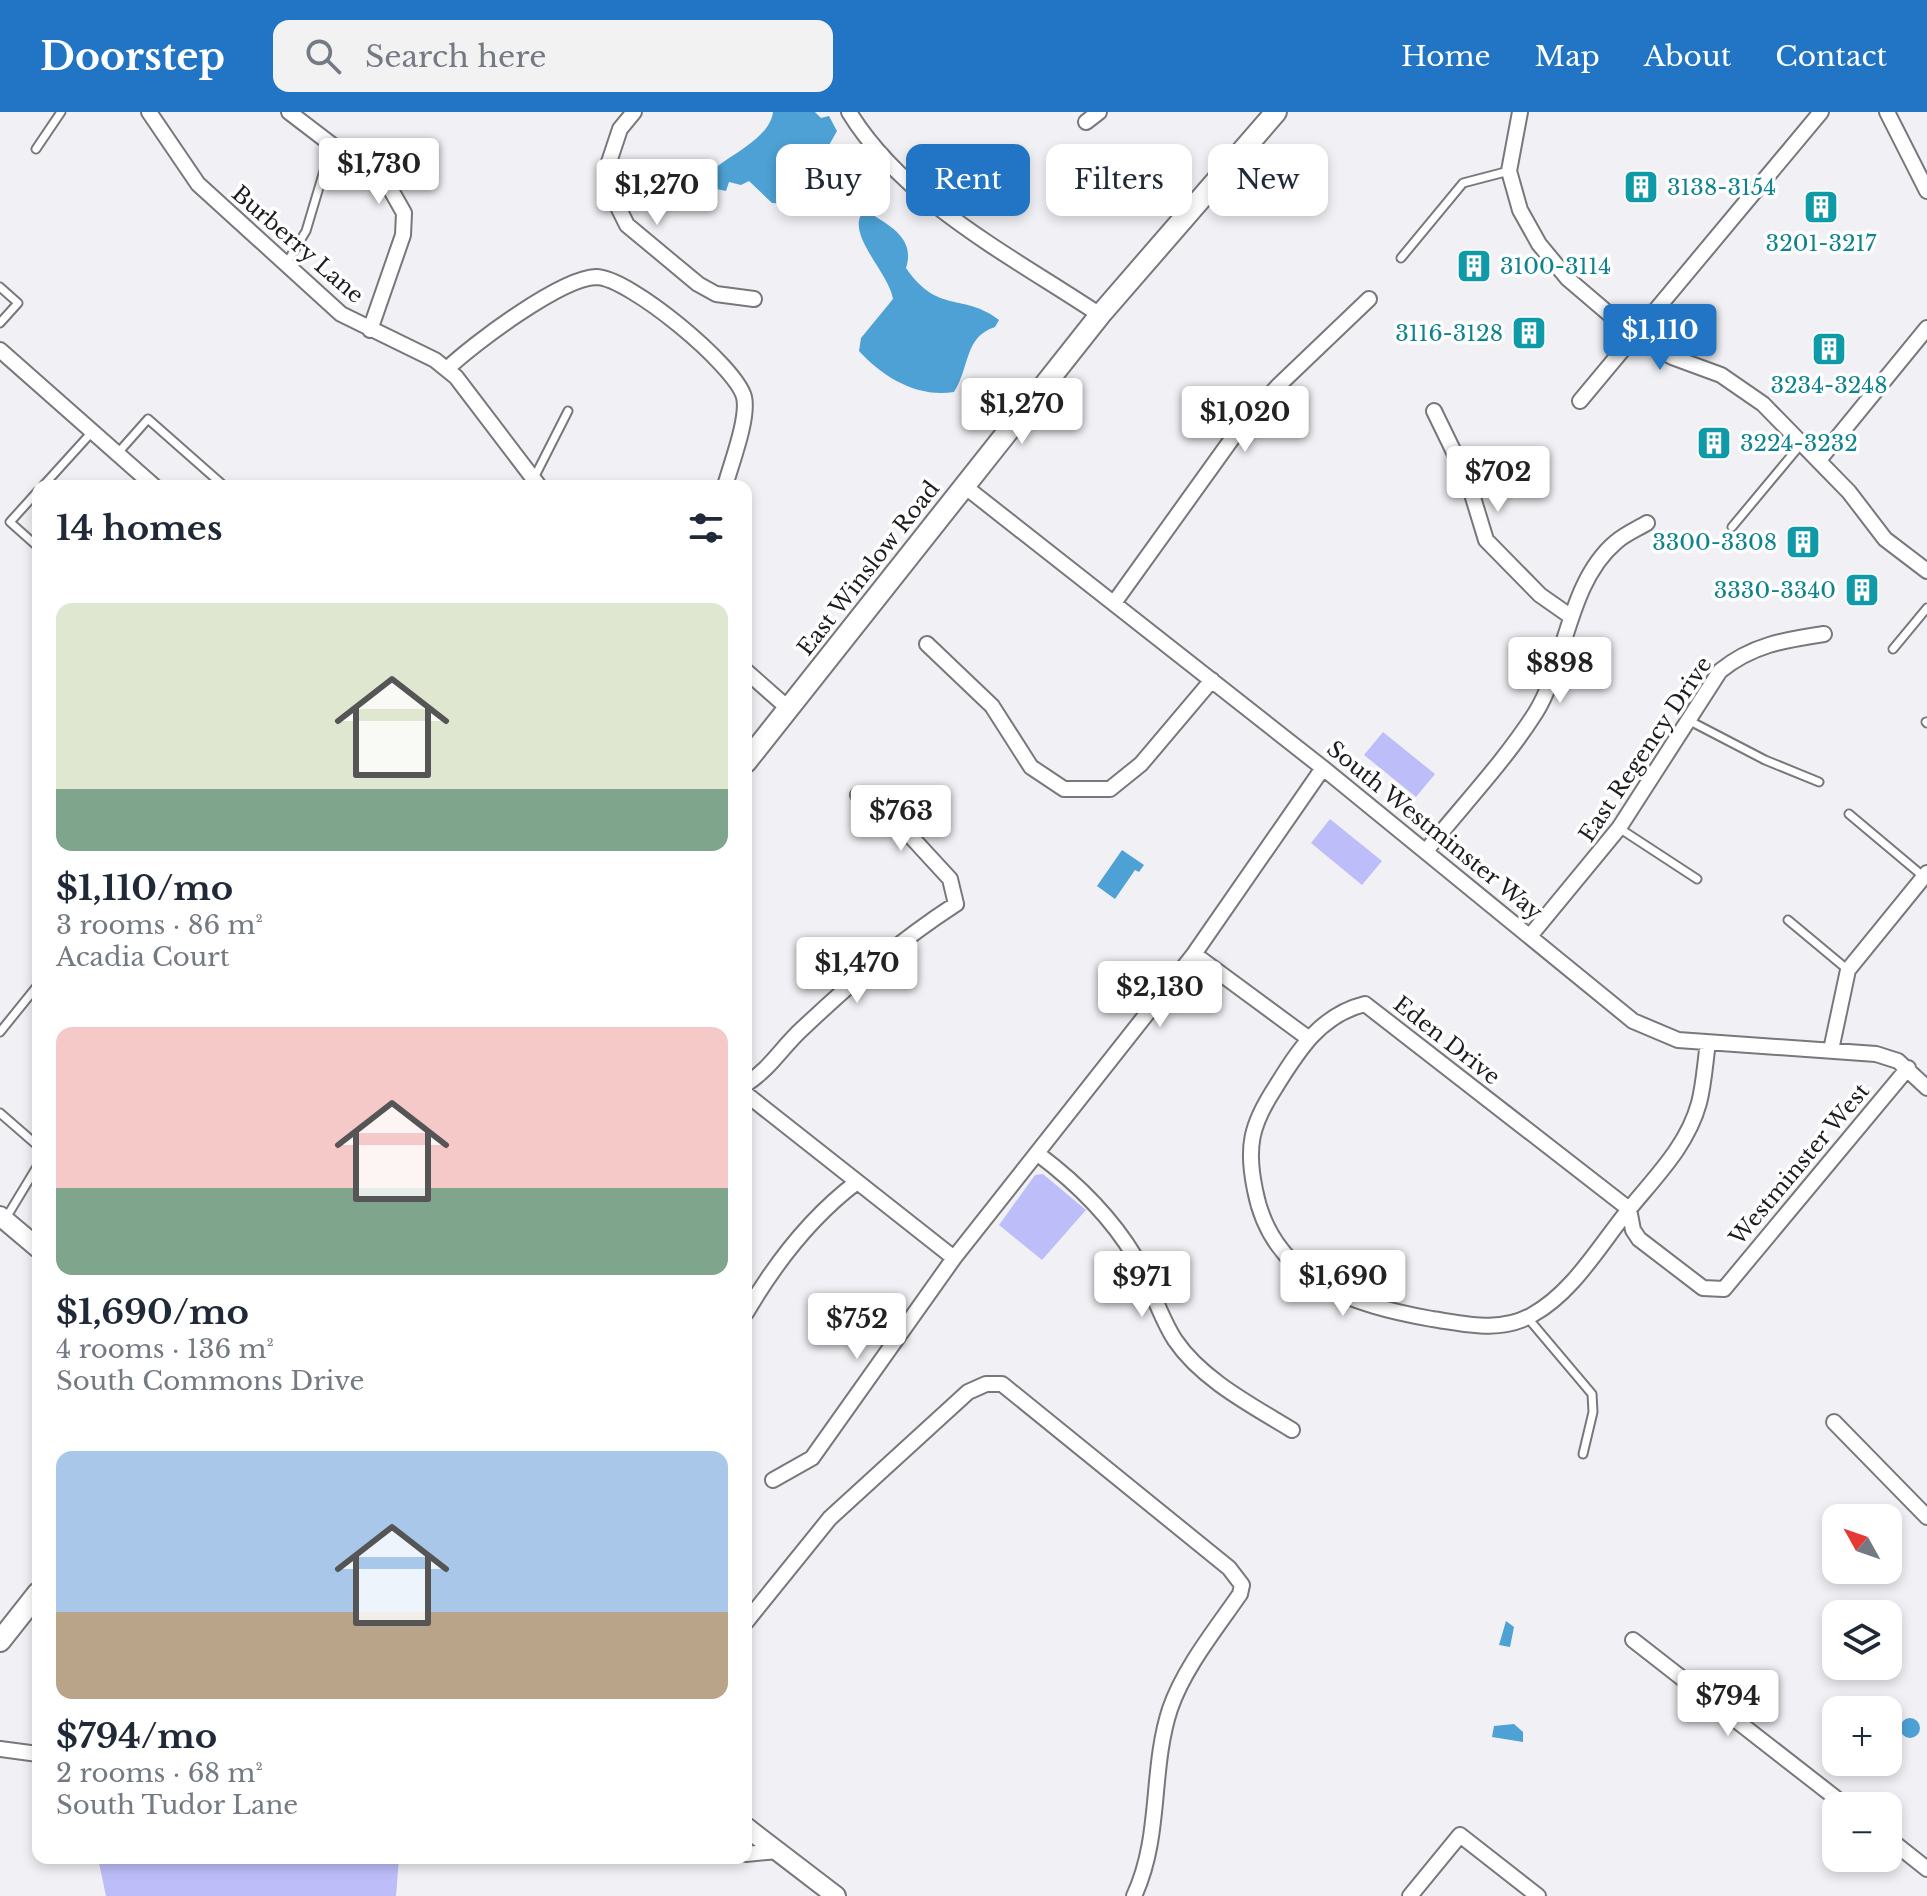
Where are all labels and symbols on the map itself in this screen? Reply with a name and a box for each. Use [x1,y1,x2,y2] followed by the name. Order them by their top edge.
[314,138,444,206] pin: $1,730
[592,159,722,227] pin: $1,270
[1622,168,1660,206] building icon: 3138-3154
[1667,174,1776,201] place label: 3138-3154
[226,180,369,309] street label: Burberry Lane
[1802,188,1840,226] building icon: 3201-3217
[1766,230,1877,257] place label: 3201-3217
[1455,247,1493,285] building icon: 3100-3114
[1500,253,1611,280] place label: 3100-3114
[1595,304,1725,372] pin: $1,110
[1510,314,1548,352] building icon: 3116-3128
[1395,320,1503,347] place label: 3116-3128
[1810,330,1848,368] building icon: 3234-3248
[1770,372,1888,399] place label: 3234-3248
[957,378,1087,446] pin: $1,270
[1180,386,1310,454] pin: $1,020
[1695,424,1733,462] building icon: 3224-3232
[1740,430,1858,457] place label: 3224-3232
[1451,446,1545,514] pin: $702
[792,475,945,661] street label: East Winslow Road
[1784,523,1822,561] building icon: 3300-3308
[1652,529,1777,556] place label: 3300-3308
[1843,571,1881,609] building icon: 3330-3340
[1714,577,1836,604] place label: 3330-3340
[1513,637,1607,705] pin: $898
[1573,651,1717,847] street label: East Regency Drive
[1321,735,1548,926] street label: South Westminster Way
[854,785,948,853] pin: $763
[792,937,922,1005] pin: $1,470
[1095,961,1225,1029] pin: $2,130
[1388,990,1505,1090] street label: Eden Drive
[1723,1077,1875,1251] street label: Westminster West
[1278,1250,1408,1318] pin: $1,690
[1095,1251,1189,1319] pin: $971
[810,1293,904,1361] pin: $752
[1822,1504,1902,1584] north arrow
[1681,1670,1775,1738] pin: $794

